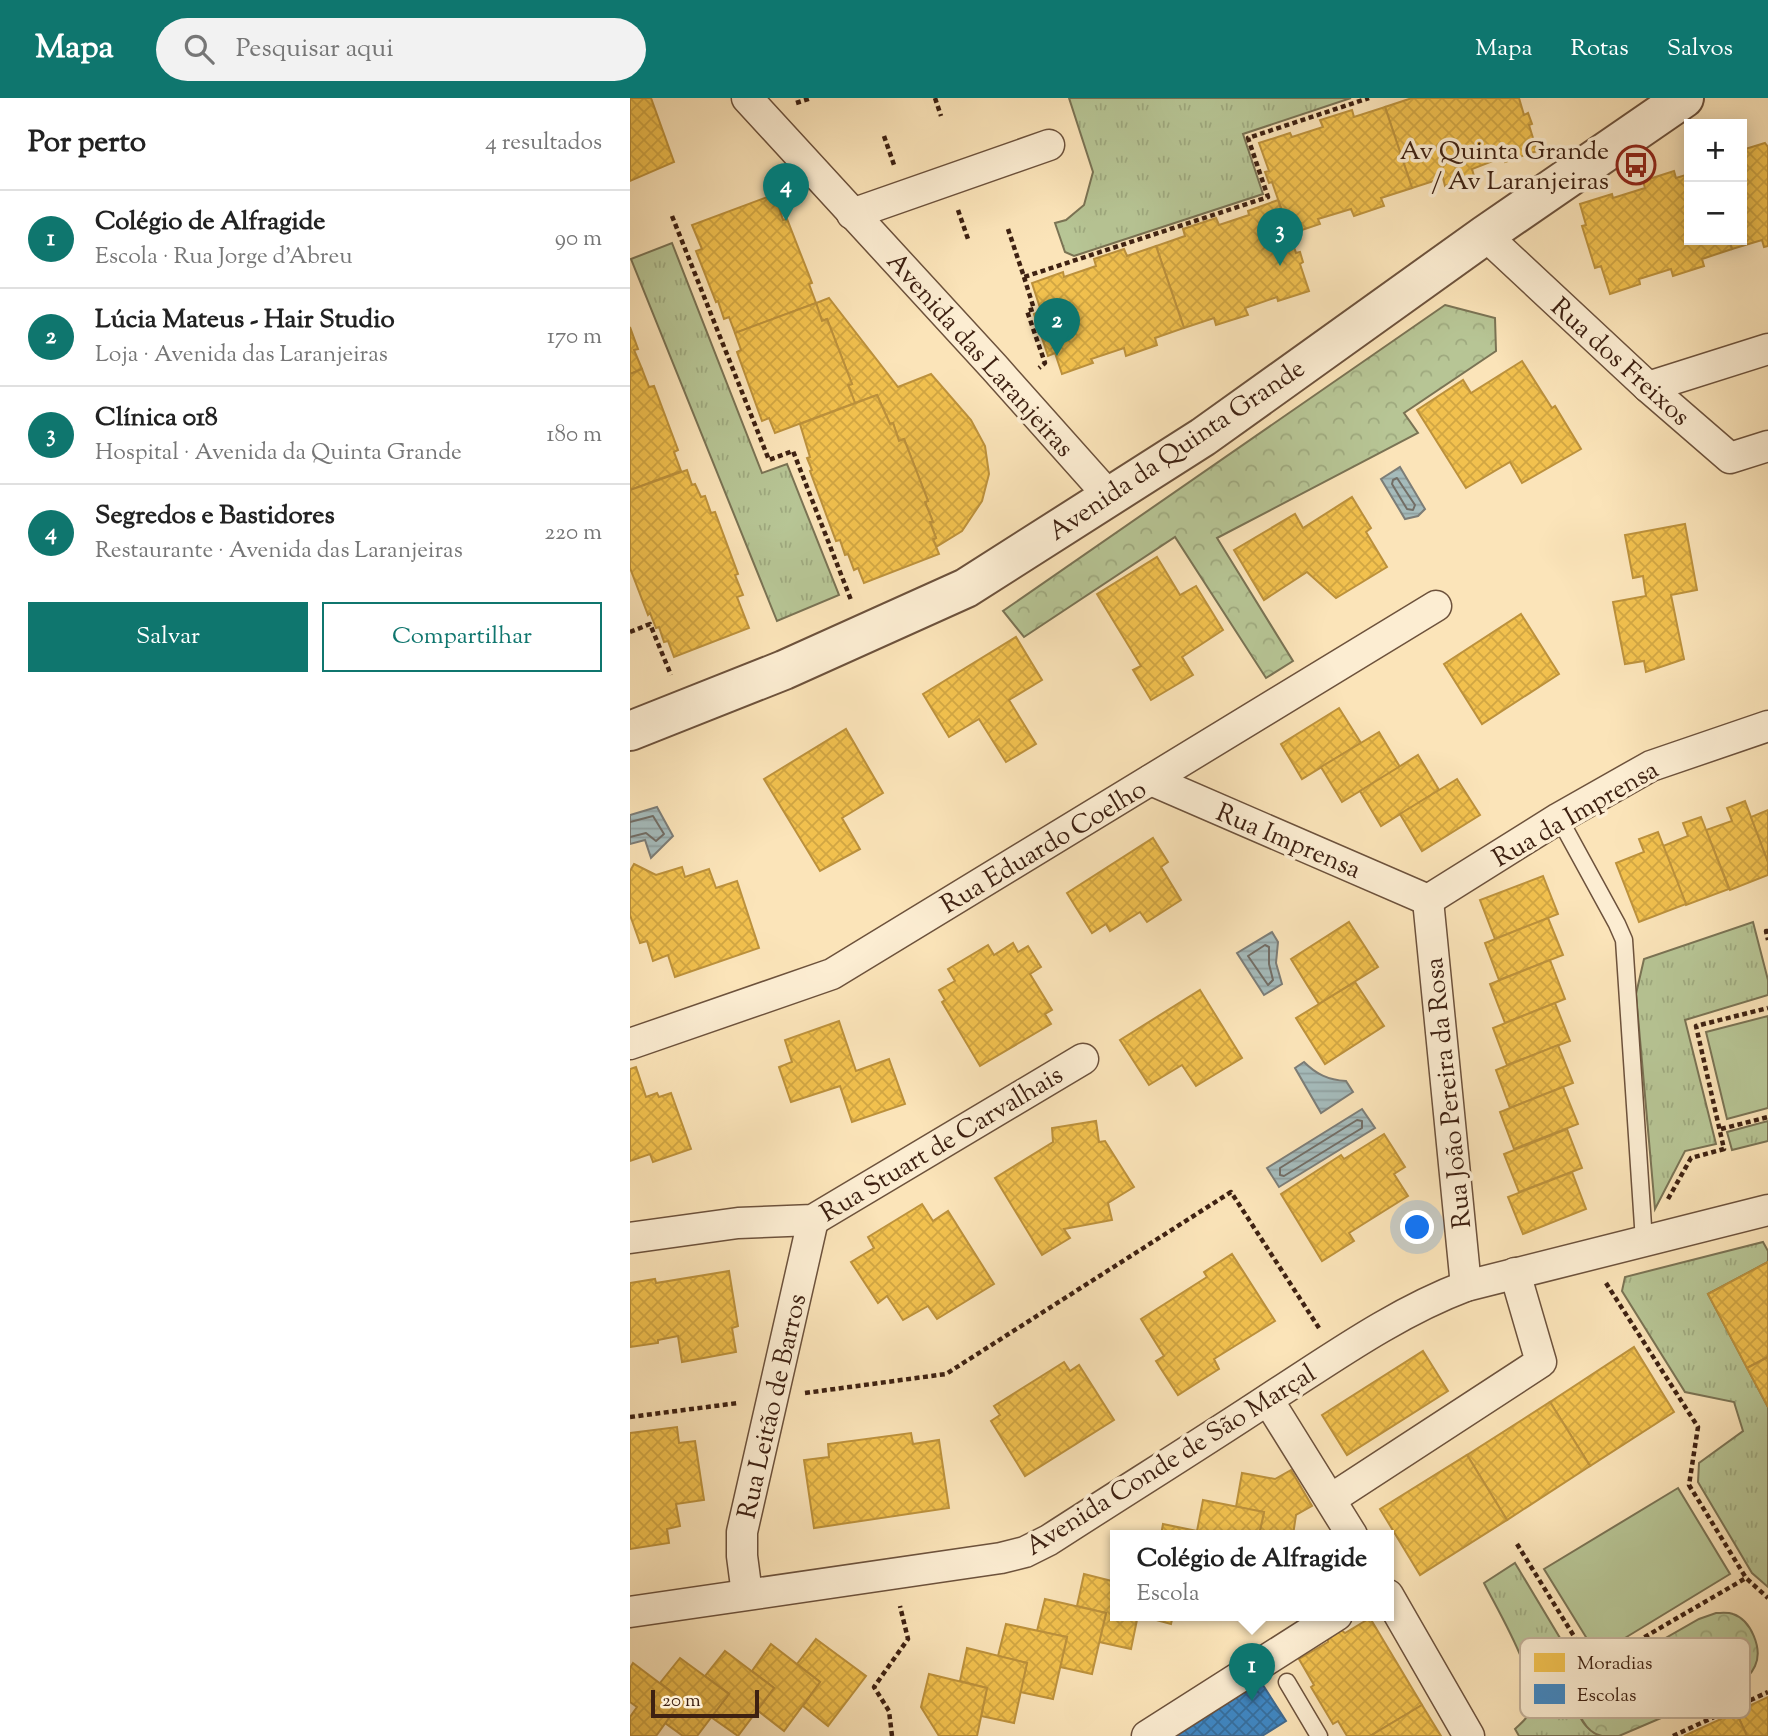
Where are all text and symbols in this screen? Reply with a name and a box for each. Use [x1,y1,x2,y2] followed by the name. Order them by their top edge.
[156,18,646,81] search box
[35,25,114,73] text: Mapa
[180,30,218,68] icon: search
[236,31,394,68] text: Pesquisar aqui
[1475,32,1533,66] text: Mapa
[1571,32,1629,66] text: Rotas
[1667,32,1733,66] text: Salvos
[1684,119,1747,245] map controls
[1684,119,1747,182] button: +
[28,122,146,165] text: Por perto
[485,127,602,160] text: 4 resultados
[1400,134,1609,201] place label: Av Quinta Grande / Av Laranjeiras
[1615,144,1657,186] bus stop icon: Av Quinta Grande / Av Laranjeiras
[763,163,809,221] pin: 4
[1684,182,1747,245] button: −
[95,204,325,241] text: Colégio de Alfragide
[1257,208,1303,266] pin: 3
[47,223,55,256] text: 1
[555,223,602,256] text: 90 m
[95,241,352,274] text: Escola · Rua Jorge d'Abreu
[877,245,1081,466] street label: Avenida das Laranjeiras
[1541,290,1697,436] street label: Rua dos Freixos
[1034,298,1080,356] pin: 2
[95,302,395,339] text: Lúcia Mateus - Hair Studio
[46,321,56,354] text: 2
[547,321,602,354] text: 170 m
[95,339,388,372] text: Loja · Avenida das Laranjeiras
[1042,351,1313,551] street label: Avenida da Quinta Grande
[95,400,218,437] text: Clínica 018
[46,419,56,452] text: 3
[547,419,602,452] text: 180 m
[95,437,462,470] text: Hospital · Avenida da Quinta Grande
[95,498,335,535] text: Segredos e Bastidores
[45,517,57,550] text: 4
[544,517,602,550] text: 220 m
[95,535,463,568] text: Restaurante · Avenida das Laranjeiras
[28,602,308,672] button: Salvar
[322,602,602,672] button: Compartilhar
[1486,753,1666,878] street label: Rua da Imprensa
[934,772,1154,924] street label: Rua Eduardo Coelho
[1210,795,1366,889] street label: Rua Imprensa
[1417,955,1482,1230] street label: Rua João Pereira da Rosa
[814,1058,1071,1232] street label: Rua Stuart de Carvalhais
[1400,1210,1434,1244] your location
[730,1290,817,1523] street label: Rua Leitão de Barros
[1019,1356,1324,1566] street label: Avenida Conde de São Marçal
[1110,1530,1394,1621] popup
[1137,1541,1367,1578] text: Colégio de Alfragide
[1137,1578,1200,1611] text: Escola
[1520,1638,1750,1718] legend
[1229,1643,1275,1701] pin: 1
[1577,1651,1653,1678] text: Moradias
[1577,1683,1636,1710] text: Escolas
[651,1687,760,1719] scale bar
[662,1688,701,1715] text: 20 m

